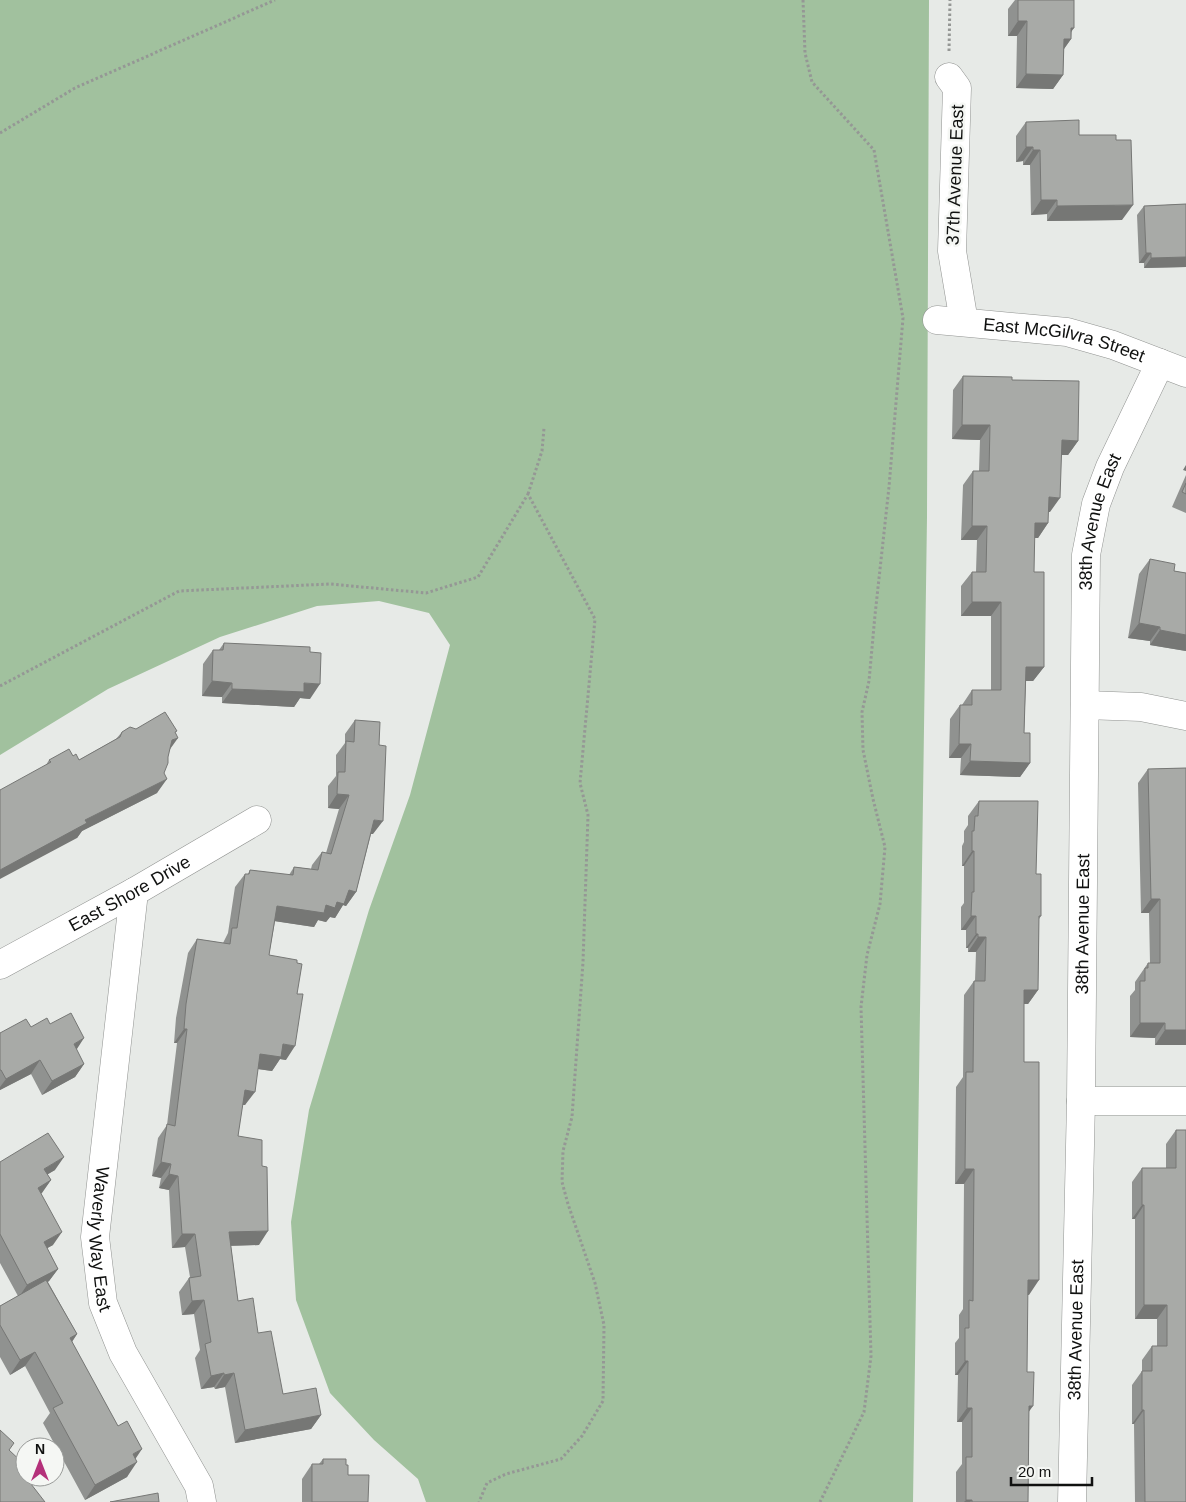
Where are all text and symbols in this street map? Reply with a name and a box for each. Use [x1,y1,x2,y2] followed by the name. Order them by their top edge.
[943,104,967,246] street label: 37th Avenue East
[982,314,1148,366] street label: East McGilvra Street
[1076,450,1125,591] street label: 38th Avenue East
[65,851,194,936] street label: East Shore Drive
[1072,854,1093,995] street label: 38th Avenue East
[85,1165,115,1314] street label: Waverly Way East
[1064,1259,1087,1401] street label: 38th Avenue East
[15,1437,65,1487] north arrow
[35,1441,45,1457] text: N
[1011,1454,1092,1486] scale bar
[1018,1463,1051,1480] text: 20 m

